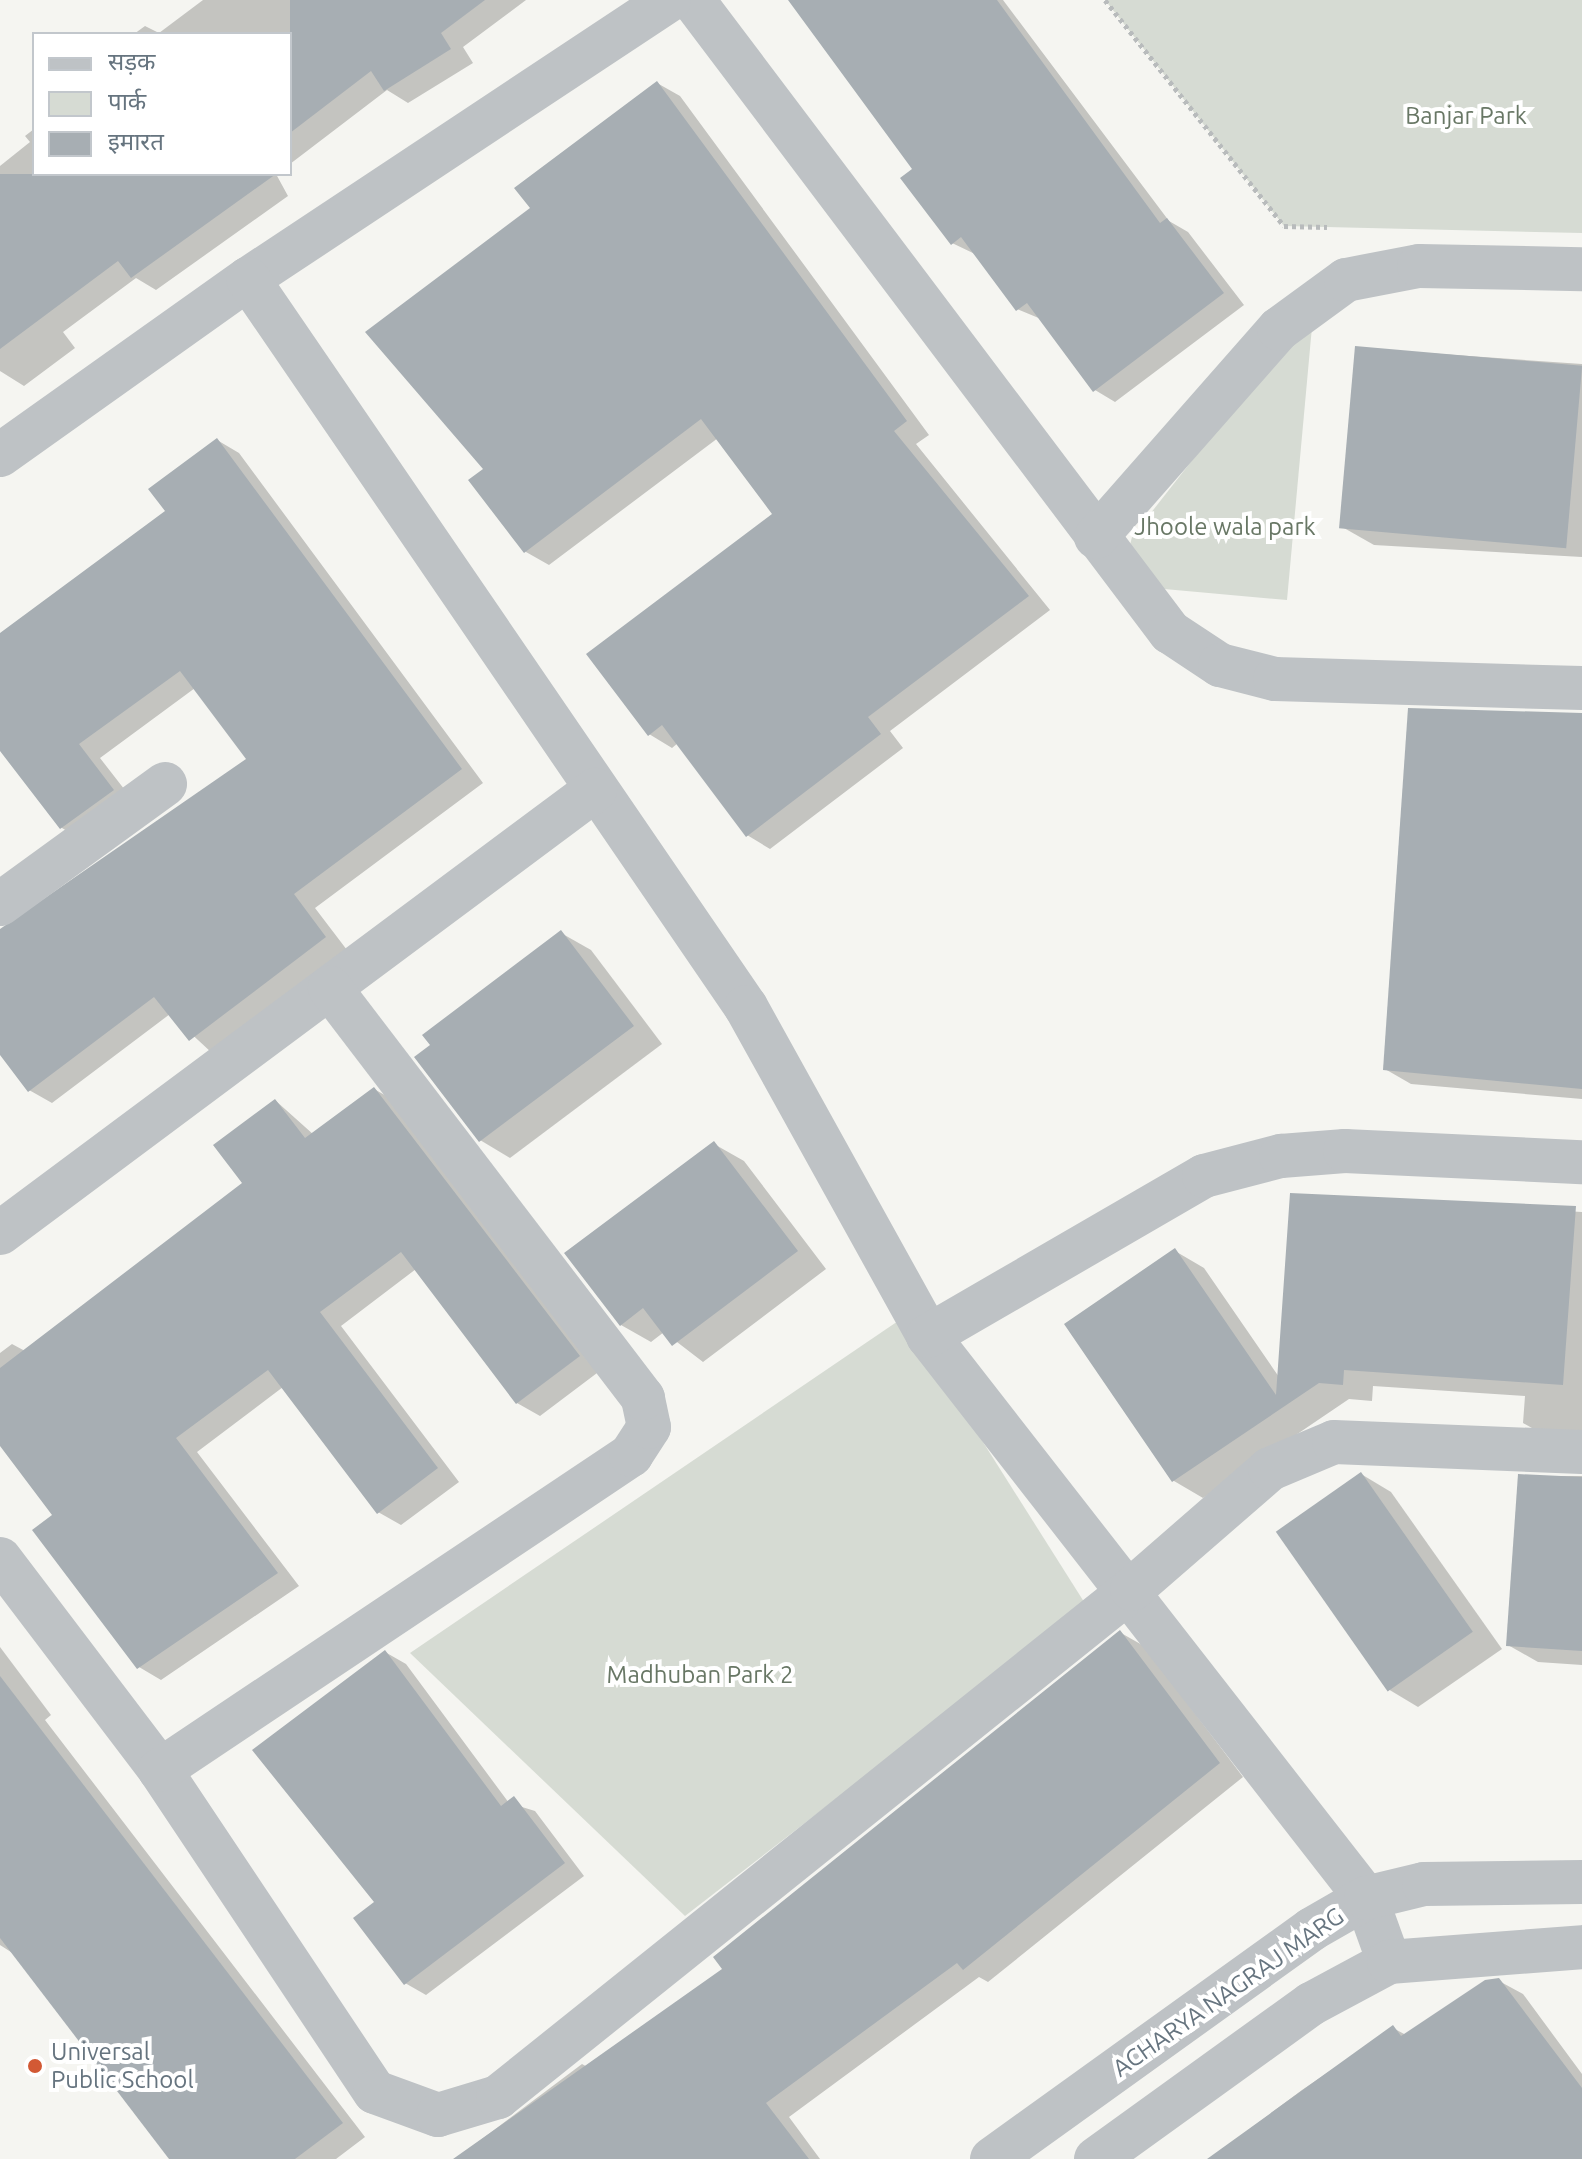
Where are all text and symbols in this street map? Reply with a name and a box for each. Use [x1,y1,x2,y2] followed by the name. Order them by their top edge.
[32,32,292,176] legend
[108,48,156,75] text: सड़क
[108,88,146,115] text: पार्क
[1405,102,1527,130] park label: Banjar Park
[108,128,164,155] text: इमारत
[1134,513,1316,541] park label: Jhoole wala park
[607,1661,793,1689] park label: Madhuban Park 2
[1107,1901,1349,2083] street label: ACHARYA NAGRAJ MARG
[51,2038,194,2094] place label: Universal Public School
[26,2057,44,2075] marker: Universal Public School

